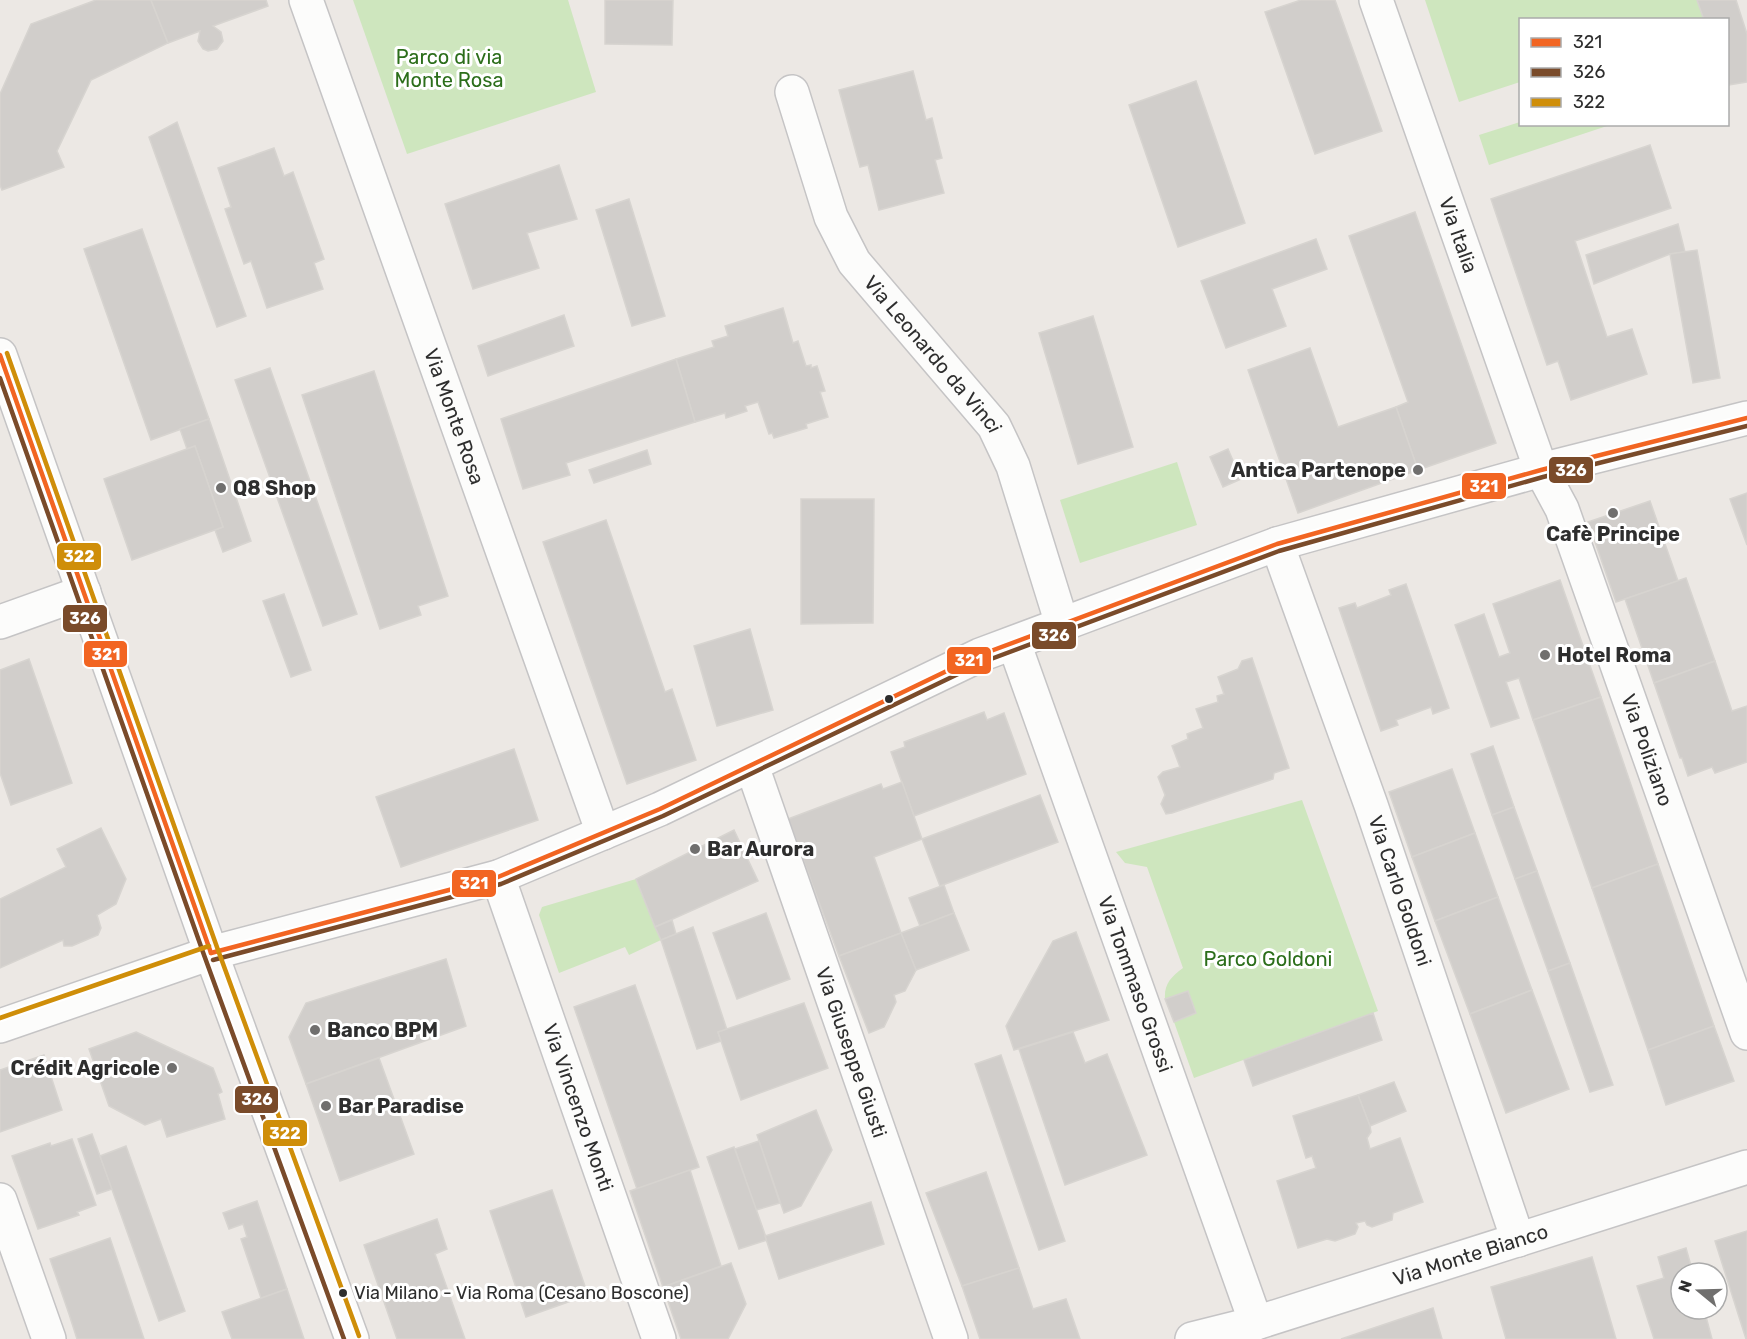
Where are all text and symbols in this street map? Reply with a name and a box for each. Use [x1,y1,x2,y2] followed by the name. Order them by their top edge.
[1519,18,1729,126] legend
[1573,31,1602,53] text: 321
[395,45,503,92] park label: Parco di via Monte Rosa
[1573,61,1605,83] text: 326
[1573,91,1605,113] text: 322
[1434,194,1483,276] street label: Via Italia
[859,271,1007,436] street label: Via Leonardo da Vinci
[419,345,490,488] street label: Via Monte Rosa
[1548,456,1594,484] line badge: 326
[1231,458,1406,482] place label: Antica Partenope
[1555,461,1587,480] text: 326
[1411,463,1425,477] marker: Antica Partenope
[1461,472,1507,500] line badge: 321
[233,476,316,500] place label: Q8 Shop
[1470,477,1498,496] text: 321
[214,481,228,495] marker: Q8 Shop
[1606,506,1620,520] marker: Cafè Principe
[1546,522,1680,546] place label: Cafè Principe
[56,542,102,571] line badge: 322
[63,547,95,566] text: 322
[62,604,108,633] line badge: 326
[69,609,101,628] text: 326
[1031,621,1077,650] line badge: 326
[1038,626,1070,645] text: 326
[83,640,128,668] line badge: 321
[1557,643,1671,667] place label: Hotel Roma
[92,645,120,664] text: 321
[946,646,992,675] line badge: 321
[1538,648,1552,662] marker: Hotel Roma
[955,651,983,670] text: 321
[1616,691,1678,809] street label: Via Poliziano
[883,693,895,705] unlabelled marker
[1363,812,1437,969] street label: Via Carlo Goldoni
[707,837,814,861] place label: Bar Aurora
[688,842,702,856] marker: Bar Aurora
[451,869,497,898] line badge: 321
[460,874,488,893] text: 321
[1093,893,1178,1075] street label: Via Tommaso Grossi
[1204,947,1332,971] park label: Parco Goldoni
[811,964,892,1141] street label: Via Giuseppe Giusti
[327,1018,438,1042] place label: Banco BPM
[538,1020,619,1195] street label: Via Vincenzo Monti
[308,1023,322,1037] marker: Banco BPM
[10,1056,160,1080] place label: Crédit Agricole
[165,1061,179,1075] marker: Crédit Agricole
[234,1085,279,1114] line badge: 326
[241,1090,273,1109] text: 326
[338,1094,464,1118] place label: Bar Paradise
[319,1099,333,1113] marker: Bar Paradise
[262,1119,308,1147] line badge: 322
[269,1124,301,1143] text: 322
[1390,1219,1551,1291] street label: Via Monte Bianco
[1669,1261,1729,1321] north arrow
[1674,1278,1696,1295] text: N
[354,1282,689,1304] place label: Via Milano - Via Roma (Cesano Boscone)
[337,1287,349,1299] marker: Via Milano - Via Roma (Cesano Boscone)

